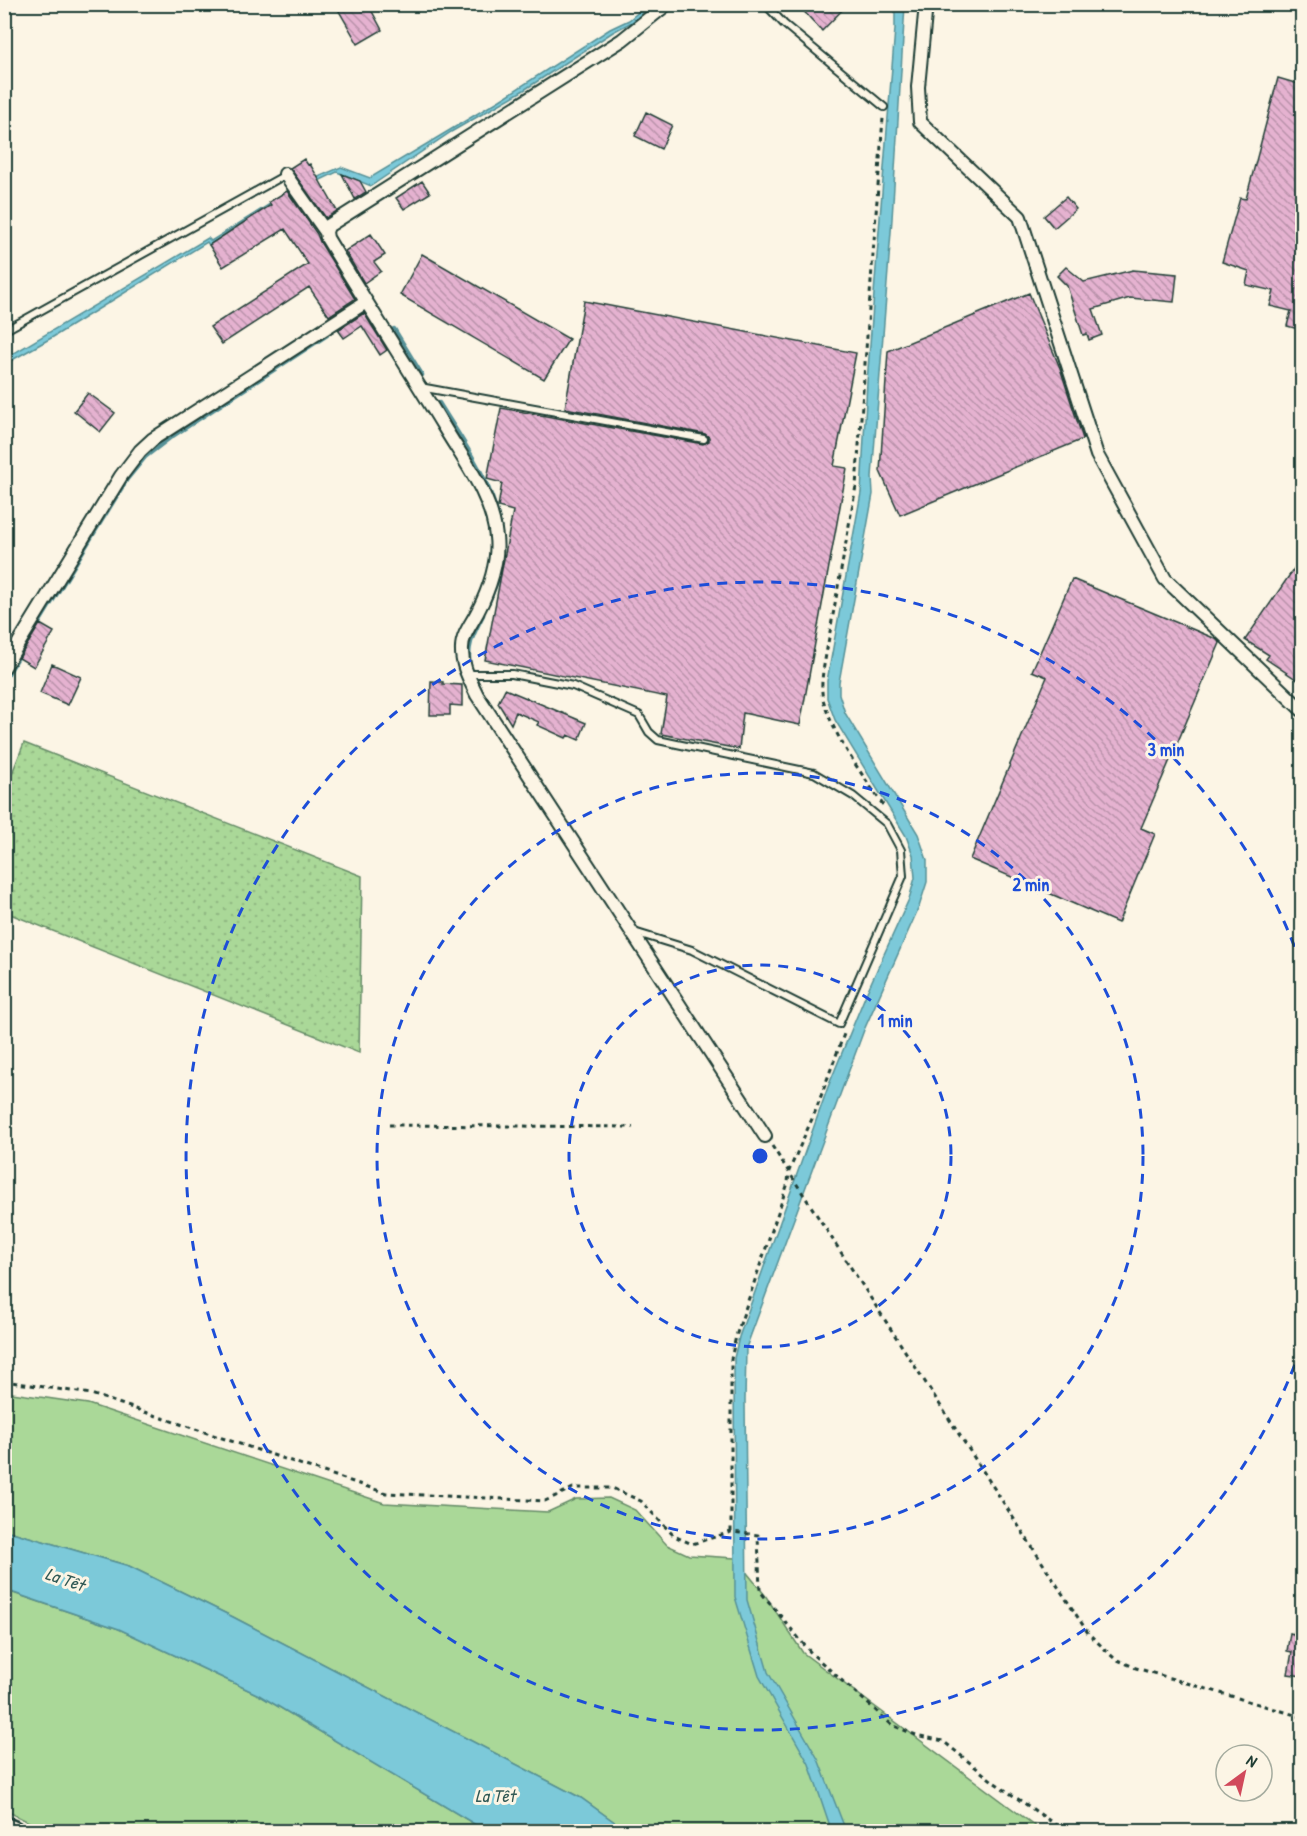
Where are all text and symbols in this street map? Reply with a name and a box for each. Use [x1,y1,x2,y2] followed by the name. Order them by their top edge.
[1148,737,1184,762] text: 3 min
[1013,872,1049,897] text: 2 min
[877,1008,913,1033] text: 1 min
[750,1146,770,1166] centre of rings
[42,1561,90,1598] water label: La Têt
[1214,1743,1274,1803] north arrow
[1243,1749,1262,1772] text: N
[475,1783,518,1808] water label: La Têt

